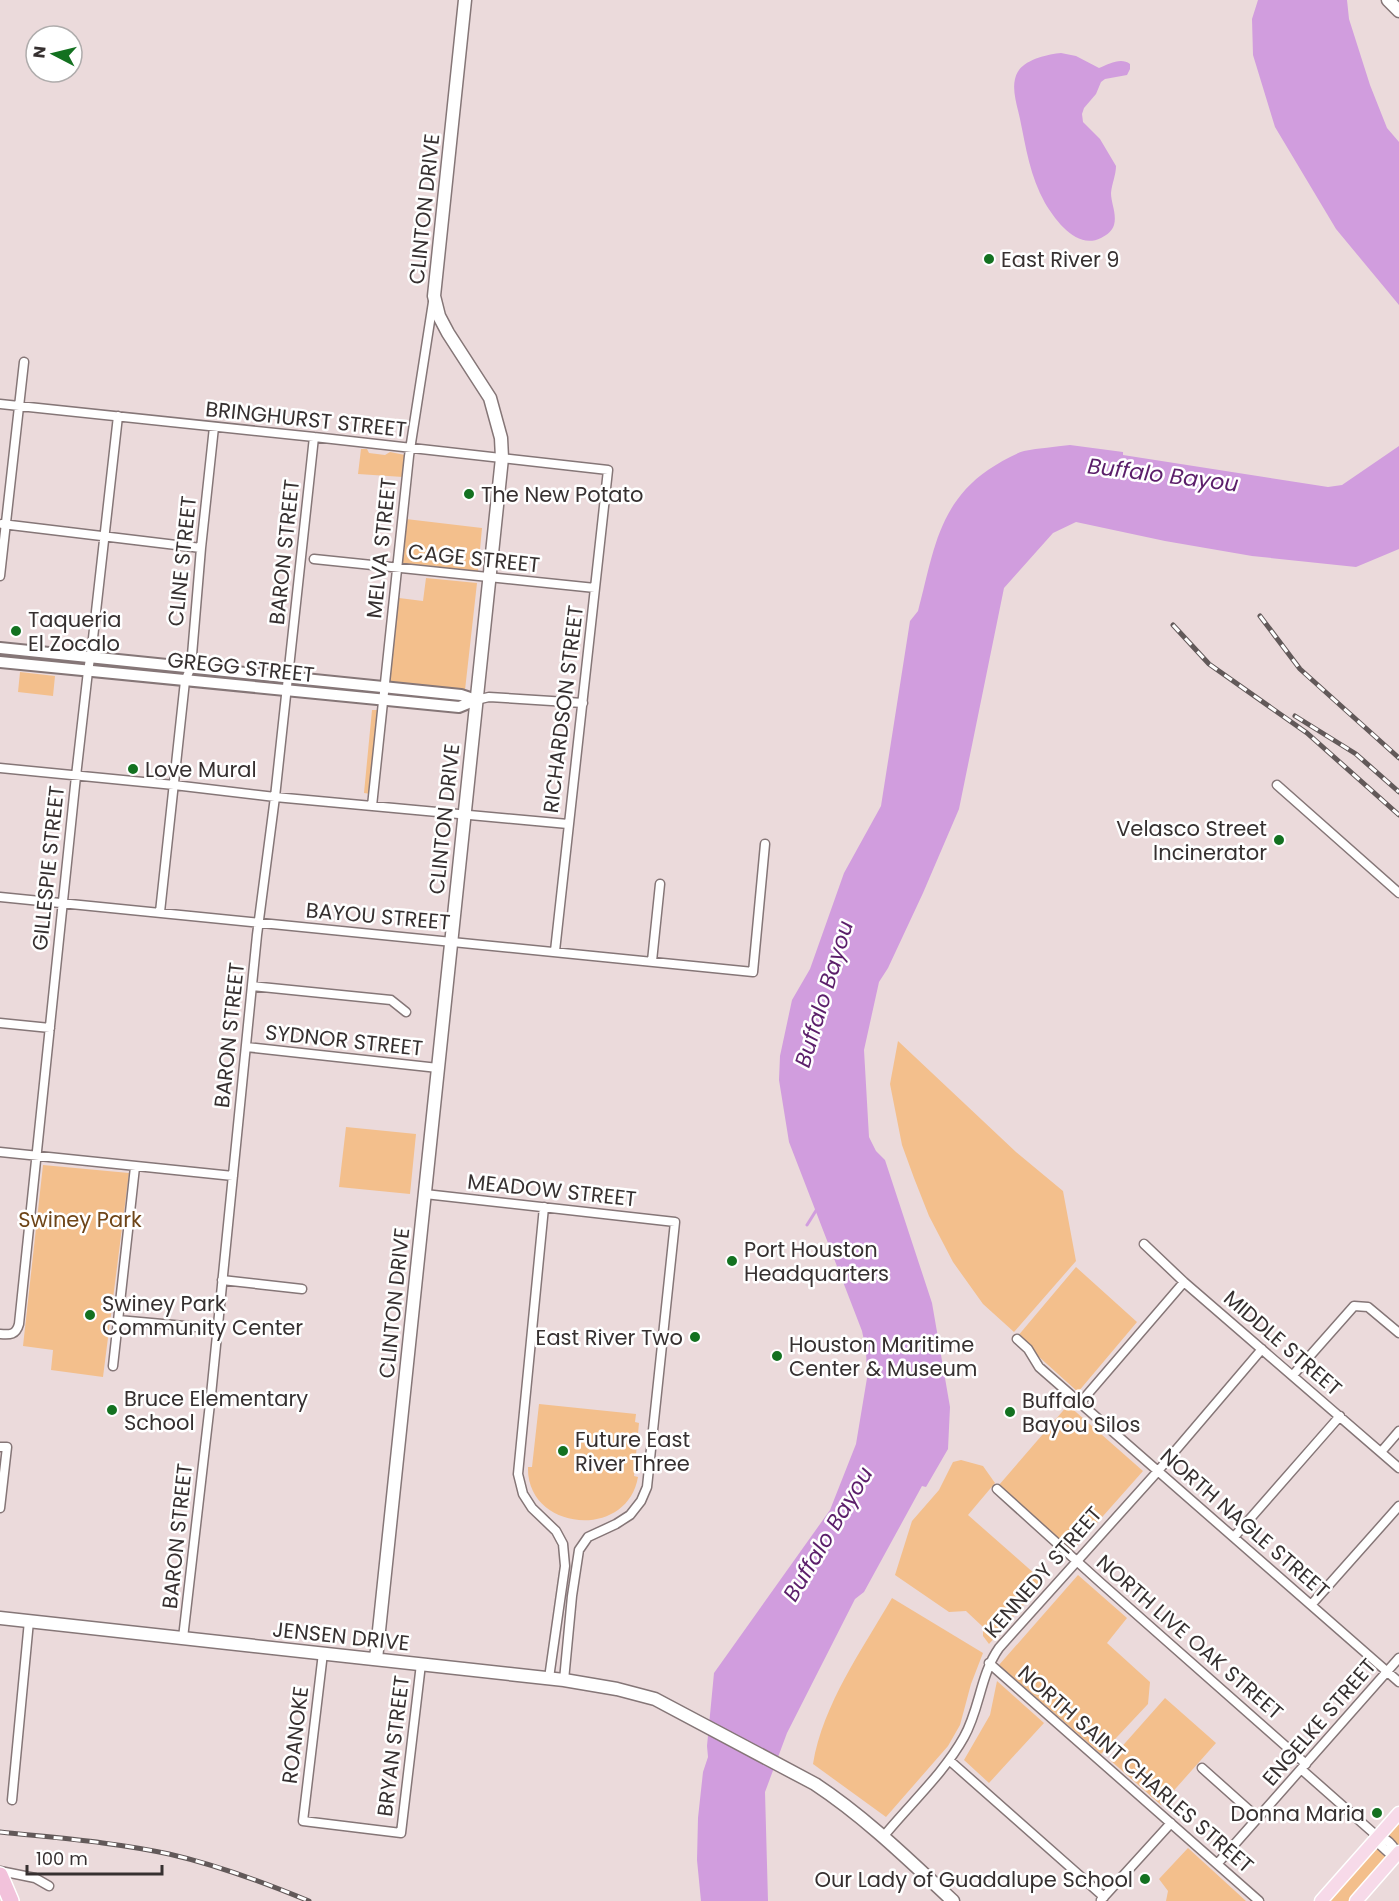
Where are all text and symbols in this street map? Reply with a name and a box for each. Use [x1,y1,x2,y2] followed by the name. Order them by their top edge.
[24,24,84,84] north arrow
[27,45,52,60] text: N
[402,132,446,286] street label: CLINTON DRIVE
[1001,245,1120,274] place label: East River 9
[982,252,996,266] marker: East River 9
[204,394,408,444] street label: BRINGHURST STREET
[1086,450,1240,500] water label: Buffalo Bayou
[359,476,403,620] street label: MELVA STREET
[262,478,306,626] street label: BARON STREET
[481,480,644,509] place label: The New Potato
[462,487,476,501] marker: The New Potato
[161,494,203,628] street label: CLINE STREET
[407,537,541,579] street label: CAGE STREET
[536,604,590,814] street label: RICHARDSON STREET
[28,605,121,658] place label: Taqueria El Zocalo
[9,624,23,638] marker: Taqueria El Zocalo
[166,645,316,689] street label: GREGG STREET
[422,742,466,896] street label: CLINTON DRIVE
[145,755,257,784] place label: Love Mural
[126,762,140,776] marker: Love Mural
[25,784,71,952] street label: GILLESPIE STREET
[1116,814,1267,867] place label: Velasco Street Incinerator
[1272,833,1286,847] marker: Velasco Street Incinerator
[305,895,451,937] street label: BAYOU STREET
[787,917,861,1071] water label: Buffalo Bayou
[207,961,251,1109] street label: BARON STREET
[264,1017,424,1063] street label: SYDNOR STREET
[466,1167,638,1213] street label: MEADOW STREET
[18,1205,142,1234] park label: Swiney Park
[372,1226,416,1380] street label: CLINTON DRIVE
[744,1235,889,1288] place label: Port Houston Headquarters
[725,1254,739,1268] marker: Port Houston Headquarters
[1218,1284,1348,1402] street label: MIDDLE STREET
[102,1289,303,1342] place label: Swiney Park Community Center
[83,1308,97,1322] marker: Swiney Park Community Center
[536,1323,683,1352] place label: East River Two
[688,1330,702,1344] marker: East River Two
[789,1330,977,1383] place label: Houston Maritime Center & Museum
[770,1349,784,1363] marker: Houston Maritime Center & Museum
[124,1384,308,1437] place label: Bruce Elementary School
[1022,1386,1140,1439] place label: Buffalo Bayou Silos
[105,1403,119,1417] marker: Bruce Elementary School
[1003,1405,1017,1419] marker: Buffalo Bayou Silos
[575,1425,690,1478] place label: Future East River Three
[1154,1441,1336,1605] street label: NORTH NAGLE STREET
[556,1444,570,1458] marker: Future East River Three
[776,1461,880,1607] water label: Buffalo Bayou
[155,1462,199,1610] street label: BARON STREET
[978,1500,1108,1644] street label: KENNEDY STREET
[1090,1548,1290,1726] street label: NORTH LIVE OAK STREET
[271,1614,411,1658] street label: JENSEN DRIVE
[1256,1652,1382,1792] street label: ENGELKE STREET
[1012,1658,1260,1880] street label: NORTH SAINT CHARLES STREET
[370,1674,416,1818] street label: BRYAN STREET
[275,1685,315,1785] street label: ROANOKE
[1231,1799,1365,1828] place label: Donna Maria
[1370,1806,1384,1820] marker: Donna Maria
[27,1838,162,1876] scale bar
[36,1846,88,1871] text: 100 m
[814,1865,1133,1894] place label: Our Lady of Guadalupe School
[1138,1872,1152,1886] marker: Our Lady of Guadalupe School

